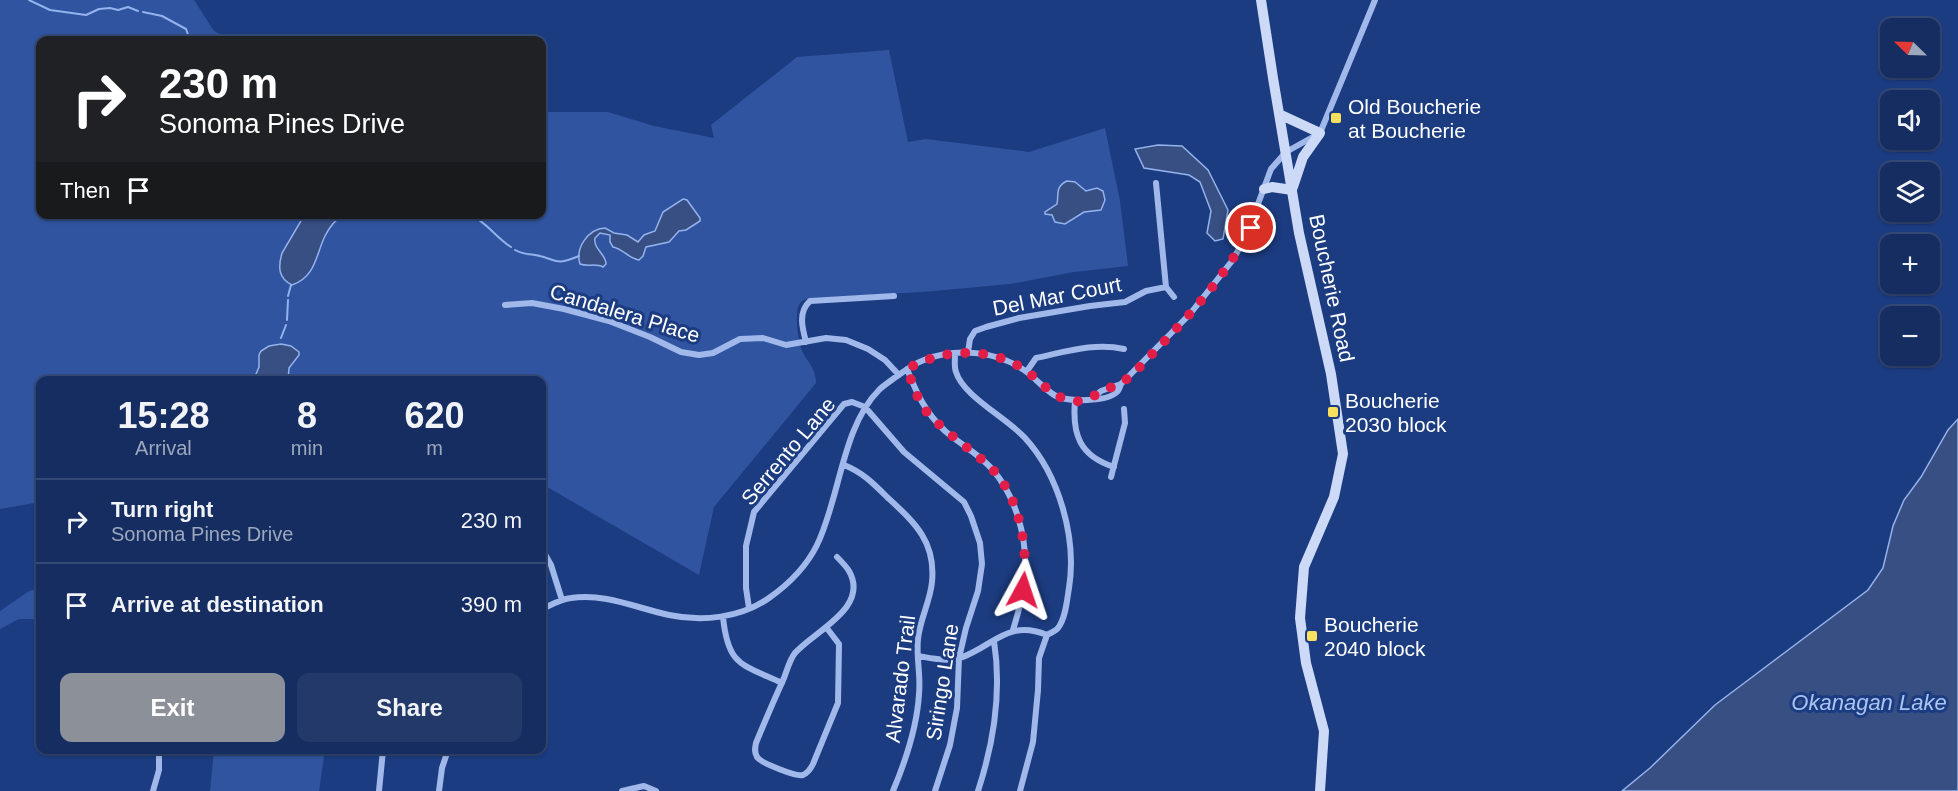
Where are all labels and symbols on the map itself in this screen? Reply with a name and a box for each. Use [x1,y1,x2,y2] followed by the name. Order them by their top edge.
[1880,18,1940,78] north arrow
[1348,95,1481,142] place label: Old Boucherie at Boucherie
[1329,111,1343,125] marker: Old Boucherie at Boucherie
[1225,202,1276,253] pin
[1305,212,1359,364] street label: Boucherie Road
[991,272,1124,320] street label: Del Mar Court
[547,279,703,347] street label: Candalera Place
[1345,389,1447,436] place label: Boucherie 2030 block
[736,393,840,509] street label: Serrento Lane
[1326,405,1340,419] marker: Boucherie 2030 block
[991,558,1055,622] position arrow
[1324,613,1426,660] place label: Boucherie 2040 block
[881,614,919,744] street label: Alvarado Trail
[921,622,963,742] street label: Siringo Lane
[1305,629,1319,643] marker: Boucherie 2040 block
[1791,690,1947,715] water label: Okanagan Lake

